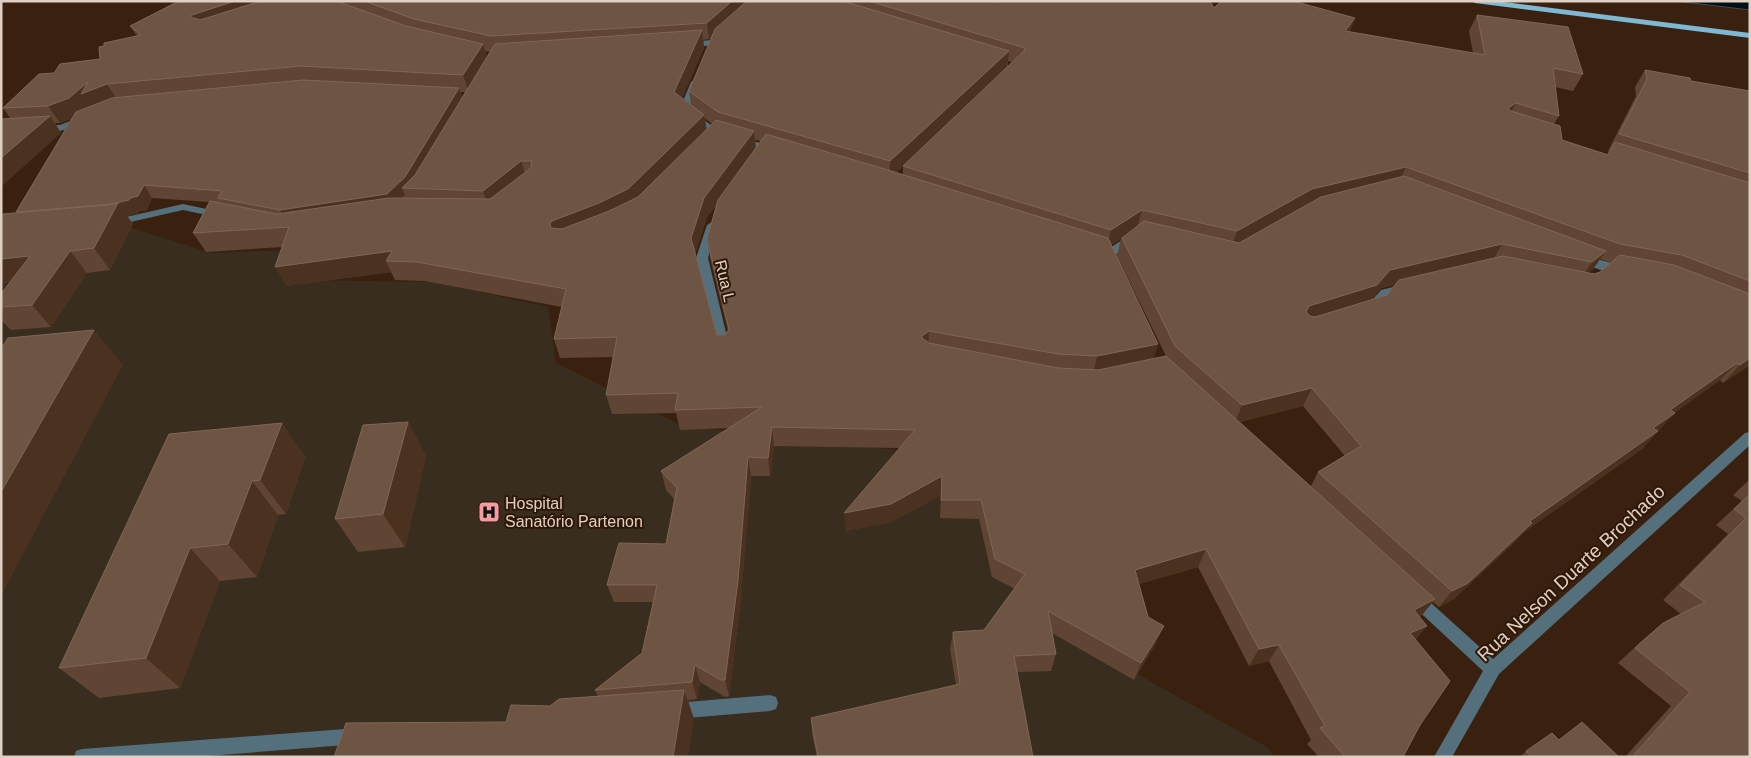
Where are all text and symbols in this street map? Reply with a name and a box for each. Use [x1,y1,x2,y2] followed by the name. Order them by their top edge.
[712,258,738,304] street label: Rua L
[1473,481,1669,665] street label: Rua Nelson Duarte Brochado
[505,495,643,530] place label: Hospital Sanatório Partenon
[477,500,501,524] hospital icon: Hospital Sanatório Partenon

